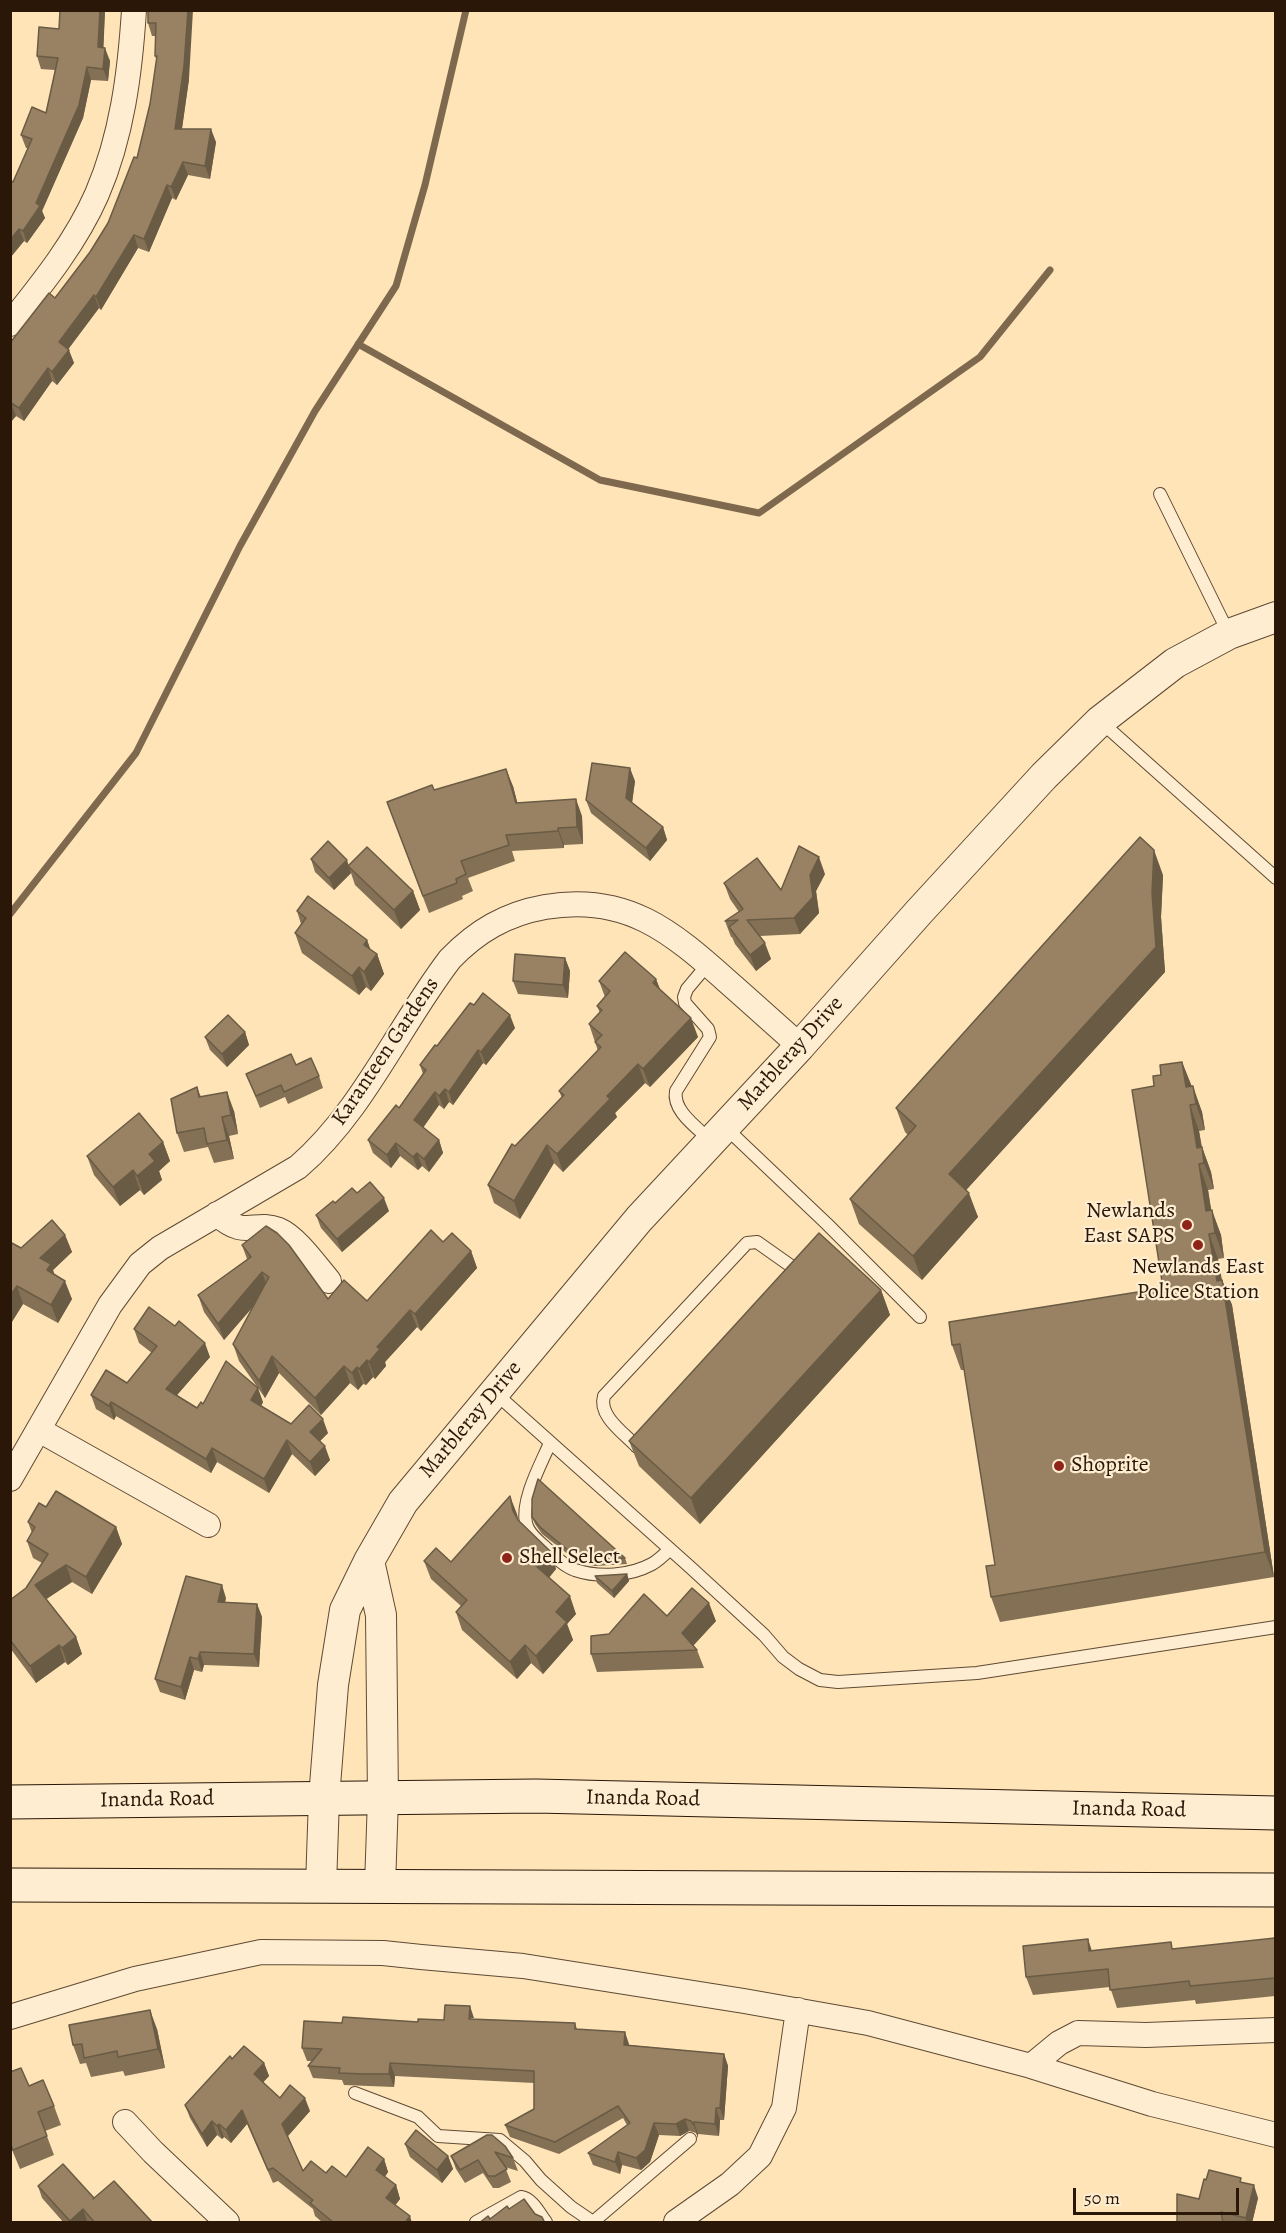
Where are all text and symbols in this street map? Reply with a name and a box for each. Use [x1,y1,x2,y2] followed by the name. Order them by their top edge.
[327,973,445,1131] street label: Karanteen Gardens
[733,991,849,1117] street label: Marbleray Drive
[1083,1199,1175,1250] place label: Newlands East SAPS
[1180,1218,1194,1232] marker: Newlands East SAPS
[1191,1238,1205,1252] marker: Newlands East Police Station
[1132,1255,1264,1306] place label: Newlands East Police Station
[414,1356,528,1484] street label: Marbleray Drive
[1071,1453,1149,1479] place label: Shoprite
[1052,1459,1066,1473] marker: Shoprite
[519,1545,620,1571] place label: Shell Select
[500,1551,514,1565] marker: Shell Select
[586,1785,700,1813] street label: Inanda Road
[100,1786,214,1814] street label: Inanda Road
[1072,1796,1186,1824] street label: Inanda Road
[1076,2176,1242,2214] scale bar
[1084,2186,1120,2210] text: 50 m

